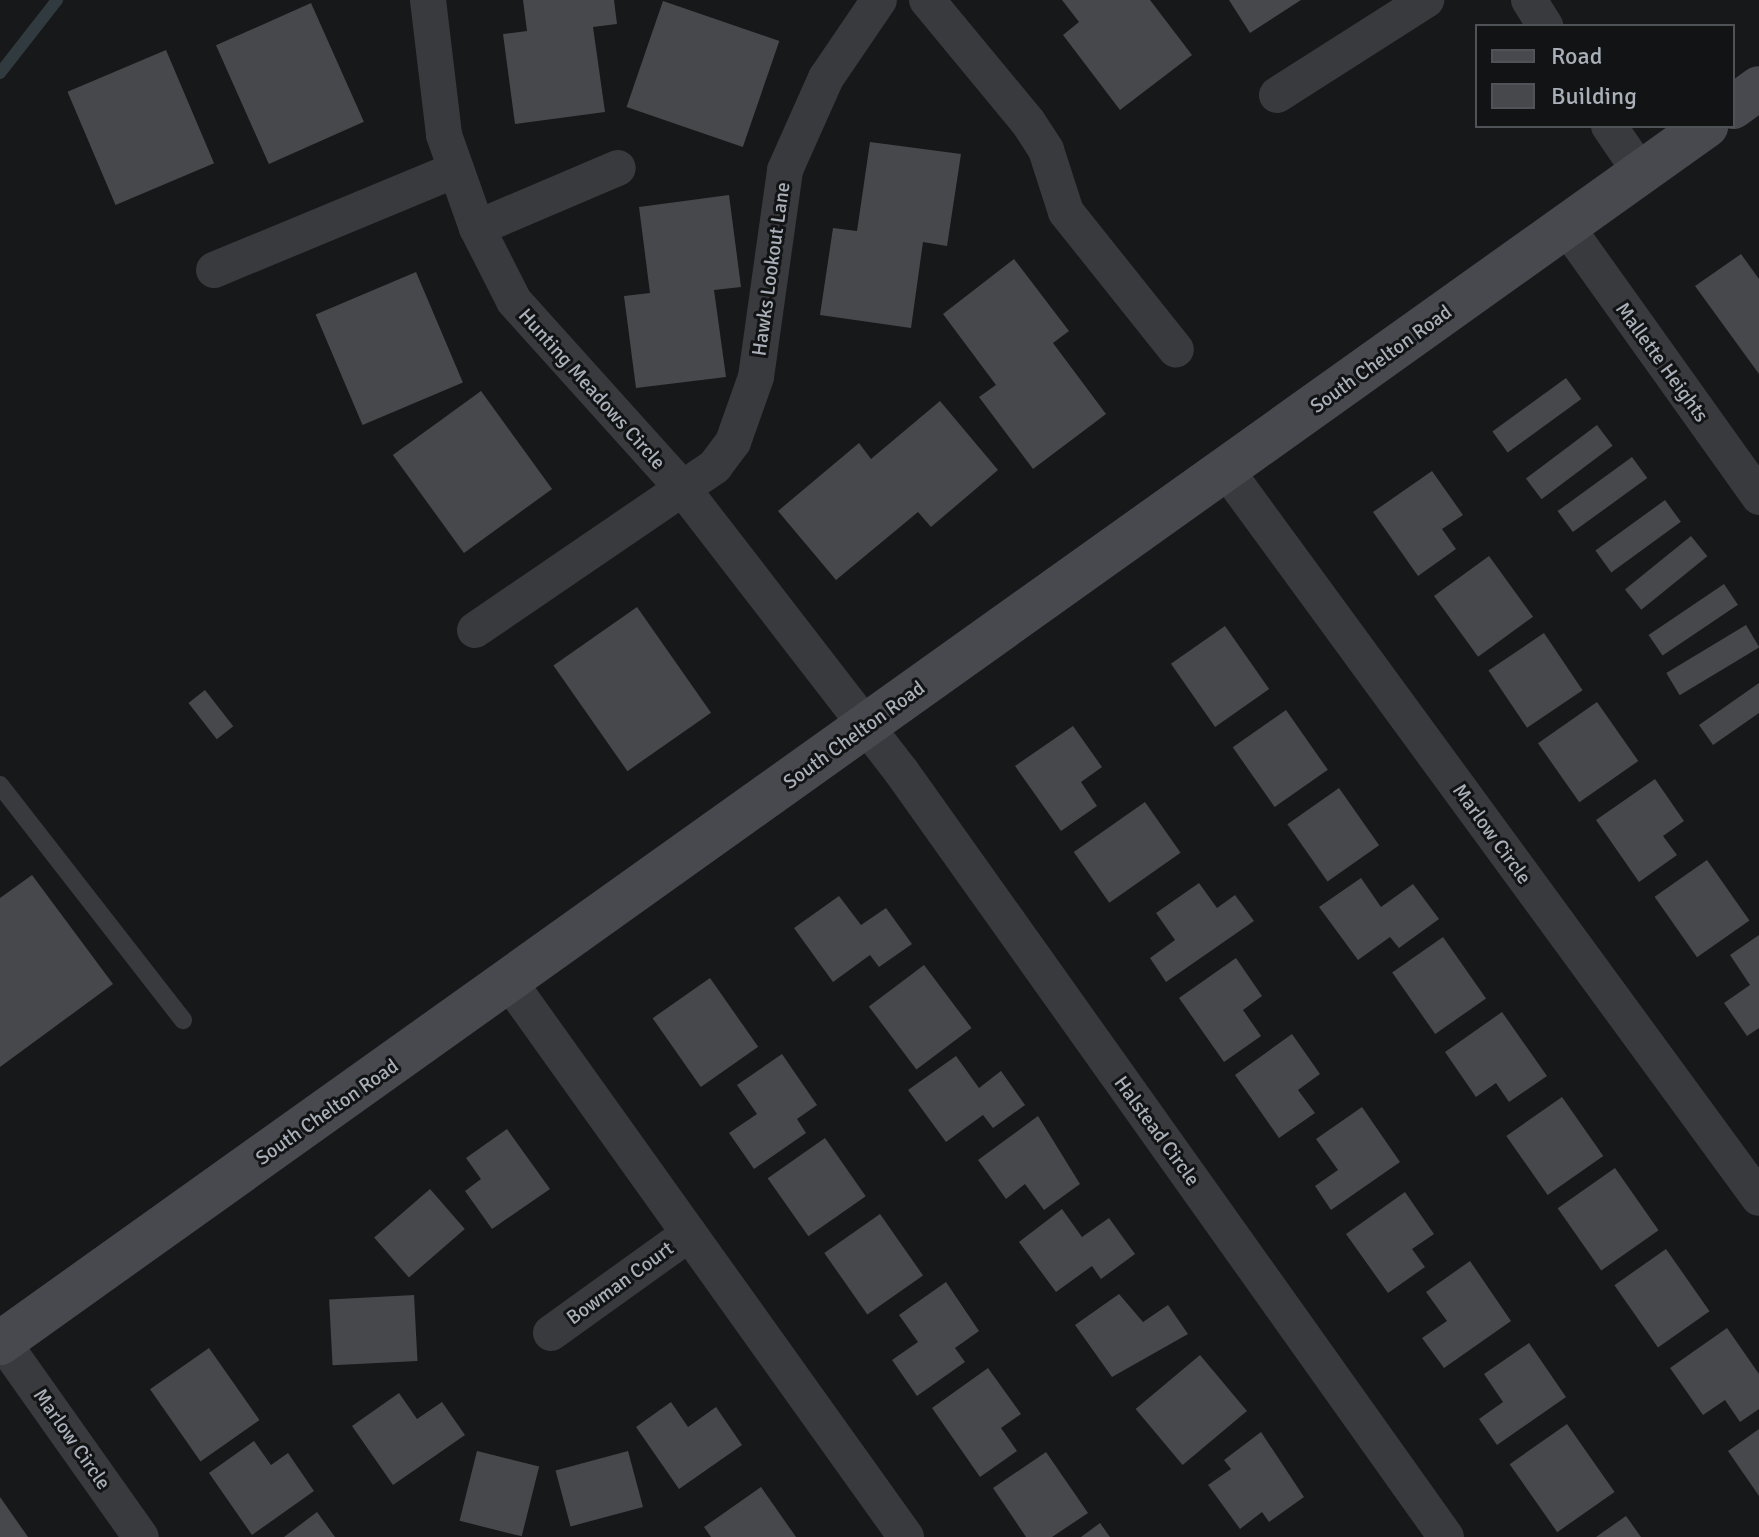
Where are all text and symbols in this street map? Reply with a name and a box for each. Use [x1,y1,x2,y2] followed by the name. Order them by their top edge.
[1475,24,1735,128] legend
[1551,41,1602,71] text: Road
[1551,81,1637,111] text: Building
[747,180,795,358] street label: Hawks Lookout Lane
[1611,298,1713,426] street label: Mallette Heights
[1306,300,1456,418] street label: South Chelton Road
[513,304,671,474] street label: Hunting Meadows Circle
[779,676,929,794] street label: South Chelton Road
[1448,779,1536,889] street label: Marlow Circle
[251,1054,403,1170] street label: South Chelton Road
[1109,1071,1205,1191] street label: Halstead Circle
[562,1236,678,1330] street label: Bowman Court
[28,1384,116,1494] street label: Marlow Circle

